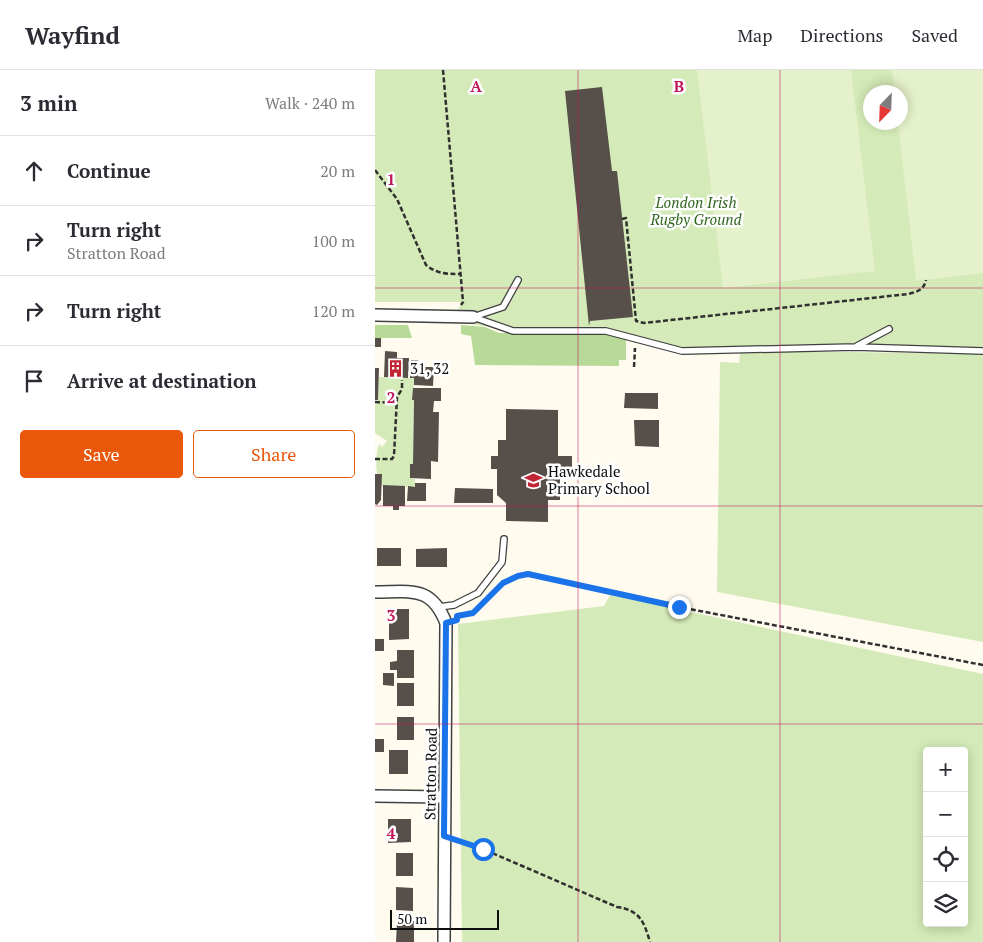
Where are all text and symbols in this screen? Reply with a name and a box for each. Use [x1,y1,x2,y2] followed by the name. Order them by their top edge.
[25,19,120,51] text: Wayfind
[737,23,772,47] text: Map
[800,23,883,47] text: Directions
[911,23,958,47] text: Saved
[470,75,482,97] text: A
[674,75,684,97] text: B
[863,85,908,130] north arrow
[20,89,77,117] text: 3 min
[265,92,355,114] text: Walk · 240 m
[20,157,48,185] icon: ahead
[67,158,151,183] text: Continue
[320,160,355,182] text: 20 m
[386,168,396,190] text: 1
[649,192,743,229] park label: London Irish Rugby Ground
[67,217,161,242] text: Turn right
[20,227,48,255] icon: right
[312,230,355,252] text: 100 m
[67,242,166,264] text: Stratton Road
[20,297,48,325] icon: right
[67,298,161,323] text: Turn right
[312,300,355,322] text: 120 m
[386,358,406,378] building icon: 31, 32
[410,358,449,378] place label: 31, 32
[20,367,48,395] icon: arrive
[67,368,256,393] text: Arrive at destination
[386,386,396,408] text: 2
[20,430,183,478] button: Save
[193,430,355,478] button: Share
[548,461,650,498] place label: Hawkedale Primary School
[524,470,544,490] school or university icon: Hawkedale Primary School
[668,596,691,619] route end
[386,604,396,626] text: 3
[419,728,441,820] street label: Stratton Road
[923,747,968,927] map controls
[923,747,968,792] button: +
[923,792,968,837] button: −
[386,822,396,844] text: 4
[923,837,968,882] button: locate
[472,838,495,861] route start
[923,882,968,927] button: layers
[390,907,499,930] scale bar
[397,909,427,928] text: 50 m

